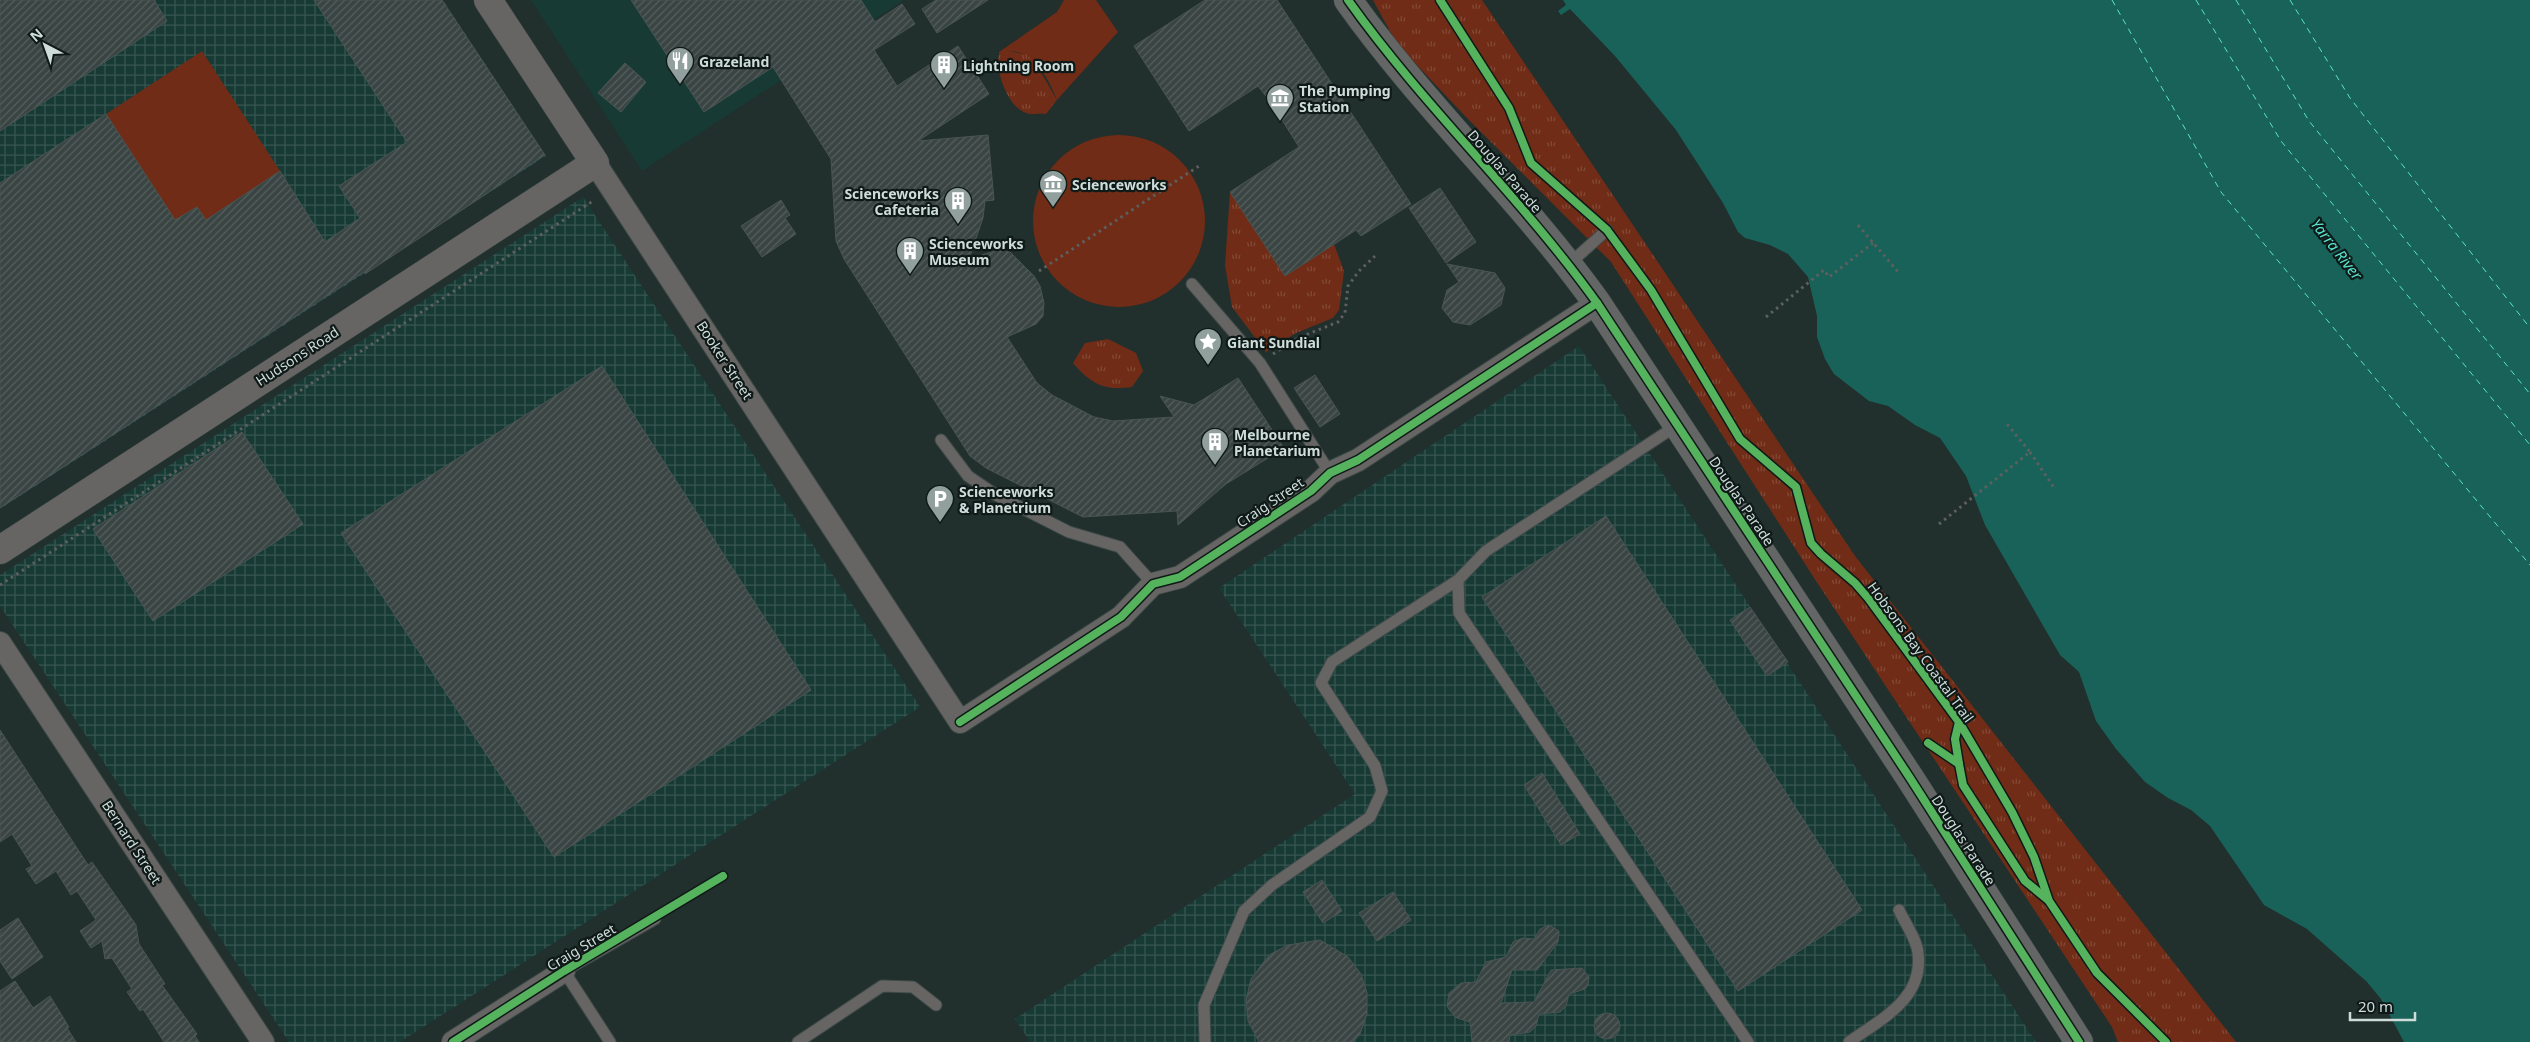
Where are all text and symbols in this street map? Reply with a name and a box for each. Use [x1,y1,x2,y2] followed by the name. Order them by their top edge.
[20,20,70,70] north arrow
[26,24,47,46] text: N
[665,46,695,85] restaurant icon: Grazeland
[929,50,959,89] building icon: Lightning Room
[699,52,769,71] place label: Grazeland
[963,56,1074,75] place label: Lightning Room
[1299,81,1391,116] place label: The Pumping Station
[1265,83,1295,122] museum icon: The Pumping Station
[1464,126,1546,217] street label: Douglas Parade
[1038,169,1068,208] museum icon: Scienceworks
[1072,175,1167,194] place label: Scienceworks
[844,184,939,219] place label: Scienceworks Cafeteria
[943,186,973,225] building icon: Scienceworks Cafeteria
[2307,214,2368,284] water label: Yarra River
[929,234,1024,269] place label: Scienceworks Museum
[895,236,925,275] building icon: Scienceworks Museum
[693,317,757,403] street label: Booker Street
[252,322,342,390] street label: Hudsons Road
[1193,327,1223,366] place icon: Giant Sundial
[1227,333,1320,352] place label: Giant Sundial
[1234,425,1320,460] place label: Melbourne Planetarium
[1200,427,1230,466] building icon: Melbourne Planetarium
[1705,453,1779,549] street label: Douglas Parade
[1233,473,1307,531] street label: Craig Street
[959,482,1054,517] place label: Scienceworks & Planetrium
[925,484,955,523] parking icon: Scienceworks & Planetrium
[1864,578,1978,726] street label: Hobsons Bay Coastal Trail
[1928,791,2000,889] street label: Douglas Parade
[98,797,166,887] street label: Bernard Street
[543,919,619,975] street label: Craig Street
[2350,990,2415,1022] scale bar
[2358,996,2393,1016] text: 20 m

